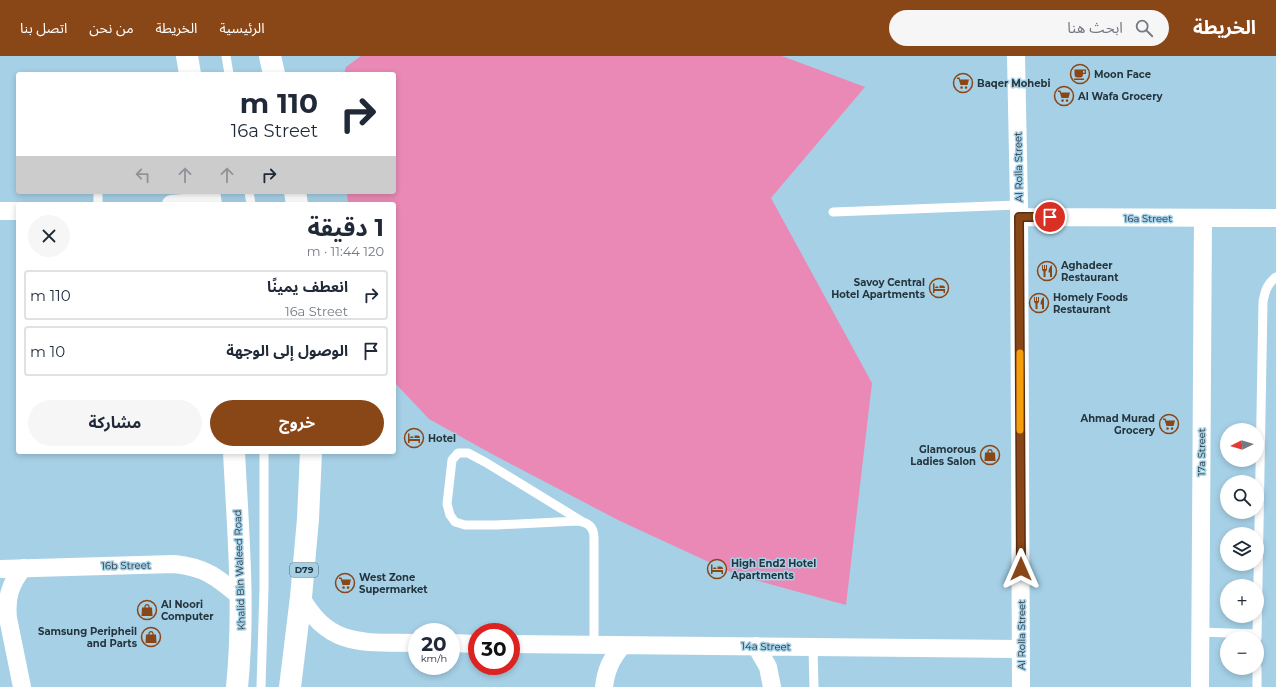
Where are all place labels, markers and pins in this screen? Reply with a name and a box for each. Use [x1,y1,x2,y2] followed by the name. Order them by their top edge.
[1069,63,1091,85] cafe icon: Moon Face
[1094,68,1151,81] place label: Moon Face
[952,72,974,94] supermarket icon: Baqer Mohebi
[977,77,1050,90] place label: Baqer Mohebi
[1053,85,1075,107] supermarket icon: Al Wafa Grocery
[1077,90,1163,103] place label: Al Wafa Grocery
[1033,200,1067,234] pin
[1060,259,1119,284] place label: Aghadeer Restaurant
[1036,260,1058,282] restaurant icon: Aghadeer Restaurant
[831,276,926,301] place label: Savoy Central Hotel Apartments
[928,277,950,299] hotel icon: Savoy Central Hotel Apartments
[1053,291,1129,316] place label: Homely Foods Restaurant
[1028,292,1050,314] restaurant icon: Homely Foods Restaurant
[1080,412,1156,437] place label: Ahmad Murad Grocery
[1158,413,1180,435] supermarket icon: Ahmad Murad Grocery
[403,427,425,449] hotel icon: Hotel
[428,432,456,445] place label: Hotel
[910,443,977,468] place label: Glamorous Ladies Salon
[979,444,1001,466] shop icon: Glamorous Ladies Salon
[730,557,816,582] place label: High End2 Hotel Apartments
[706,558,728,580] hotel icon: High End2 Hotel Apartments
[359,571,428,596] place label: West Zone Supermarket
[334,572,356,594] supermarket icon: West Zone Supermarket
[160,598,214,623] place label: Al Noori Computer
[136,599,158,621] shop icon: Al Noori Computer
[38,625,138,650] place label: Samsung Peripheil and Parts
[140,626,162,648] shop icon: Samsung Peripheil and Parts

